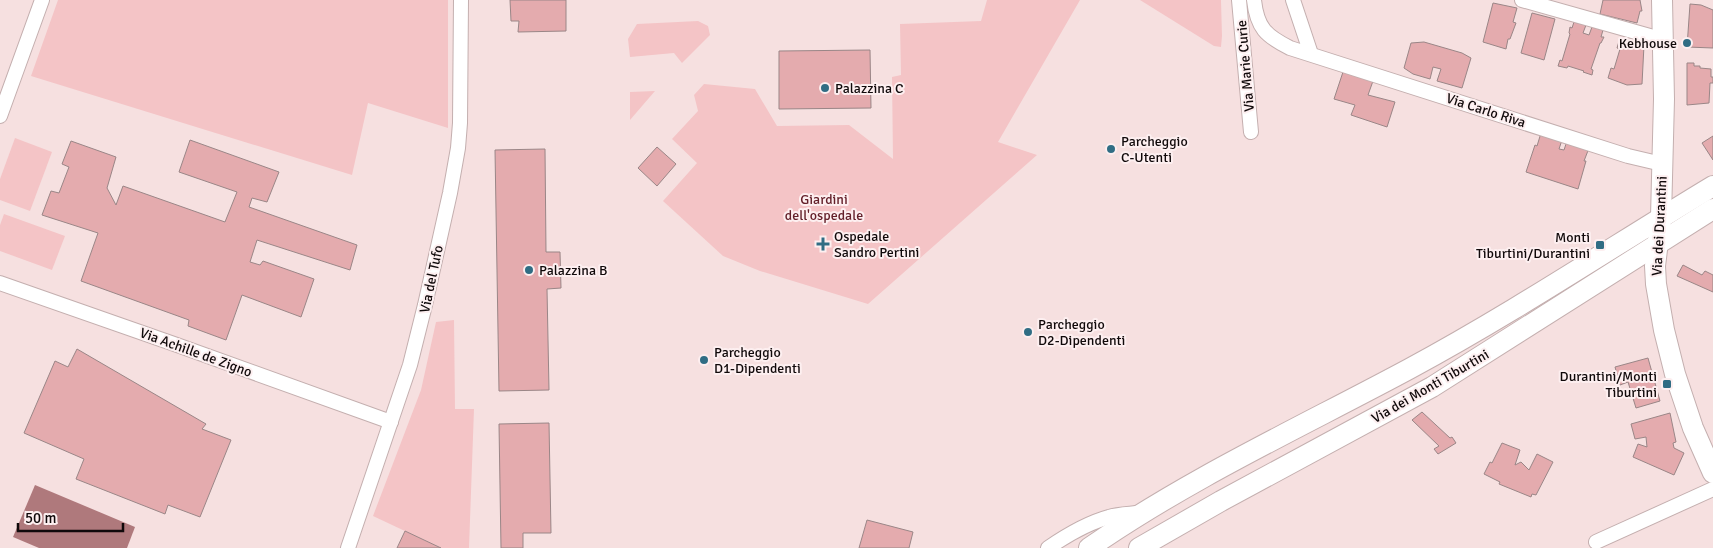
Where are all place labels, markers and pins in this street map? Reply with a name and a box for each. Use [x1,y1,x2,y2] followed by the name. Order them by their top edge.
[1619,35,1677,52] place label: Kebhouse
[1681,37,1693,49] marker: Kebhouse
[835,80,904,97] place label: Palazzina C
[819,82,831,94] marker: Palazzina C
[1121,133,1188,166] place label: Parcheggio C-Utenti
[1105,143,1117,155] marker: Parcheggio C-Utenti
[834,228,919,261] place label: Ospedale Sandro Pertini
[1476,229,1590,262] place label: Monti Tiburtini/Durantini
[816,237,830,251] marker: Ospedale Sandro Pertini
[1594,239,1606,251] marker: Monti Tiburtini/Durantini
[539,262,608,279] place label: Palazzina B
[523,264,535,276] marker: Palazzina B
[1038,316,1125,349] place label: Parcheggio D2-Dipendenti
[1022,326,1034,338] marker: Parcheggio D2-Dipendenti
[714,344,801,377] place label: Parcheggio D1-Dipendenti
[698,354,710,366] marker: Parcheggio D1-Dipendenti
[1560,368,1657,401] place label: Durantini/Monti Tiburtini
[1661,378,1673,390] marker: Durantini/Monti Tiburtini

